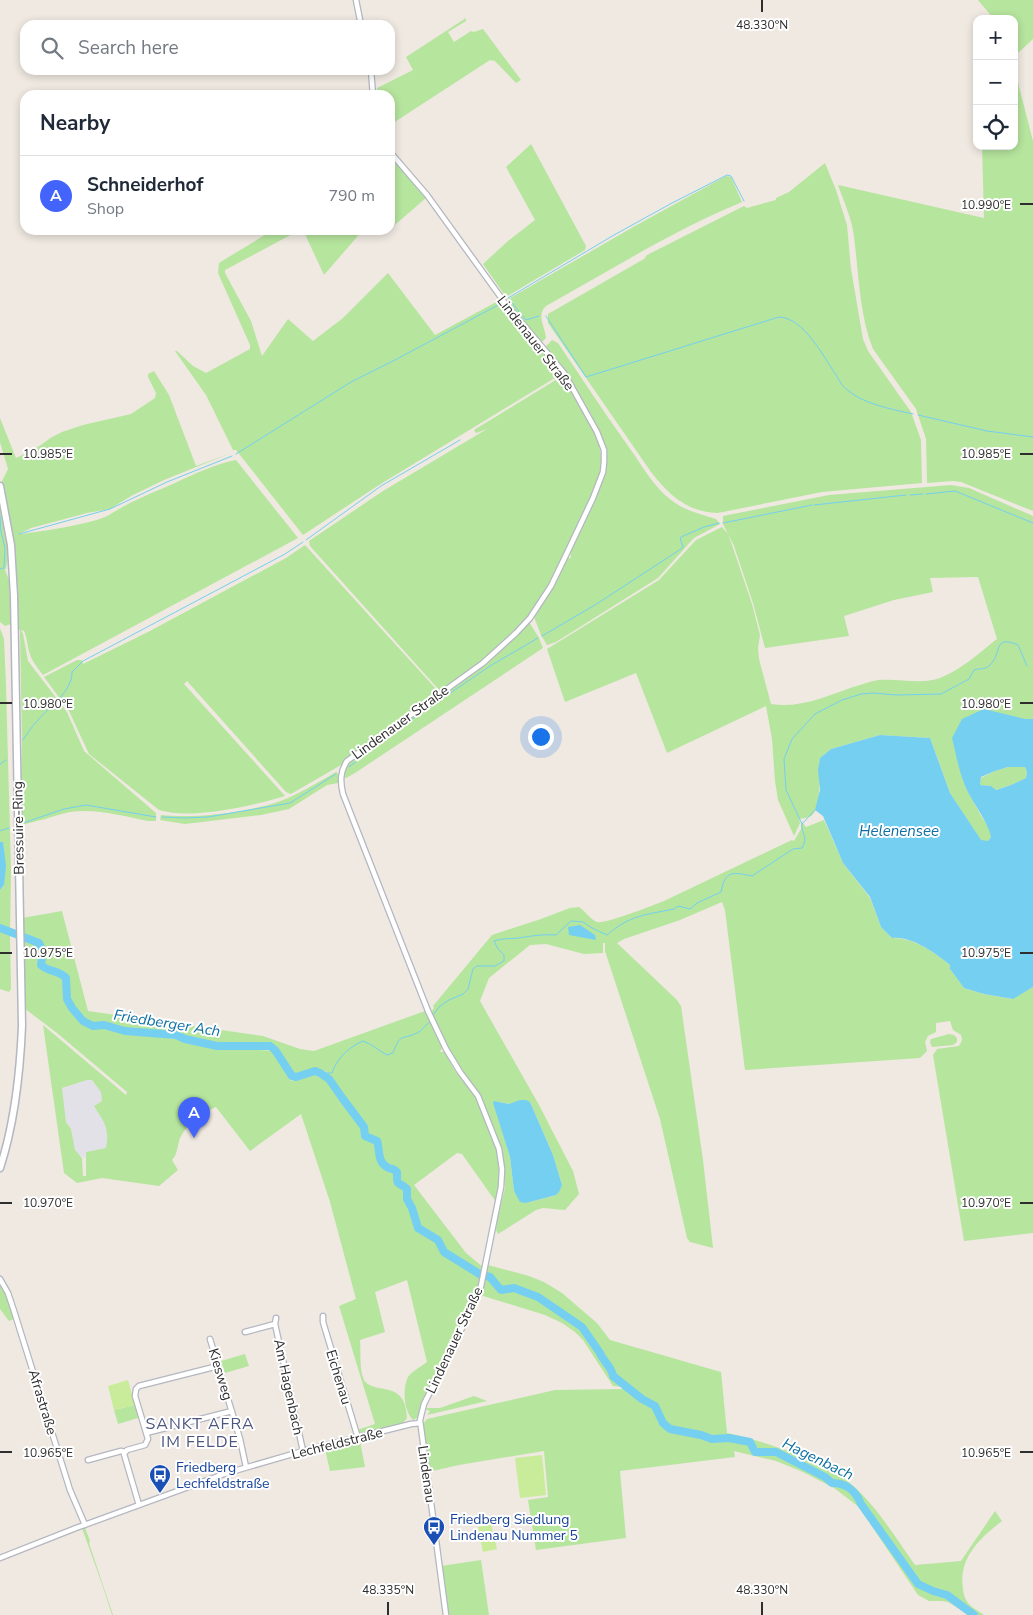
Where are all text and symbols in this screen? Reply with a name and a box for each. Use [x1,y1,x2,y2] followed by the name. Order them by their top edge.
[973,15,1018,150] map controls
[973,15,1018,60] button: +
[736,17,788,33] text: 48.330°N
[20,20,395,75] search box
[38,34,66,62] icon: search
[78,35,179,61] text: Search here
[973,60,1018,105] button: −
[973,105,1018,150] button: locate
[40,109,110,137] text: Nearby
[87,172,203,198] text: Schneiderhof
[50,185,62,207] text: A
[328,185,375,207] text: 790 m
[961,197,1011,213] text: 10.990°E
[87,198,124,220] text: Shop
[493,292,579,395] street label: Lindenauer Straße
[23,446,73,462] text: 10.985°E
[961,446,1011,462] text: 10.985°E
[348,681,453,764] street label: Lindenauer Straße
[23,696,73,712] text: 10.980°E
[961,696,1011,712] text: 10.980°E
[528,724,554,750] your location
[8,781,29,875] street label: Bressuire-Ring
[859,821,939,841] water label: Helenensee
[23,945,73,961] text: 10.975°E
[961,945,1011,961] text: 10.975°E
[112,1005,222,1041] water label: Friedberger Ach
[178,1097,210,1138] pin: A
[23,1195,73,1211] text: 10.970°E
[961,1195,1011,1211] text: 10.970°E
[421,1284,487,1397] street label: Lindenauer Straße
[269,1337,308,1437] street label: Am Hagenbach
[204,1346,237,1402] street label: Kiesweg
[321,1347,356,1407] street label: Eichenau
[24,1367,61,1437] street label: Afrastraße
[145,1413,255,1453] district label: SANKT AFRA IM FELDE
[289,1423,385,1464] street label: Lechfeldstraße
[779,1433,857,1485] water label: Hagenbach
[413,1444,440,1504] street label: Lindenau
[23,1445,73,1461] text: 10.965°E
[961,1445,1011,1461] text: 10.965°E
[176,1458,270,1493] place label: Friedberg Lechfeldstraße
[148,1463,172,1494] bus stop icon: Friedberg Lechfeldstraße
[450,1510,578,1545] place label: Friedberg Siedlung Lindenau Nummer 5
[422,1515,446,1546] bus stop icon: Friedberg Siedlung Lindenau Nummer 5
[362,1582,414,1598] text: 48.335°N
[736,1582,788,1598] text: 48.330°N

